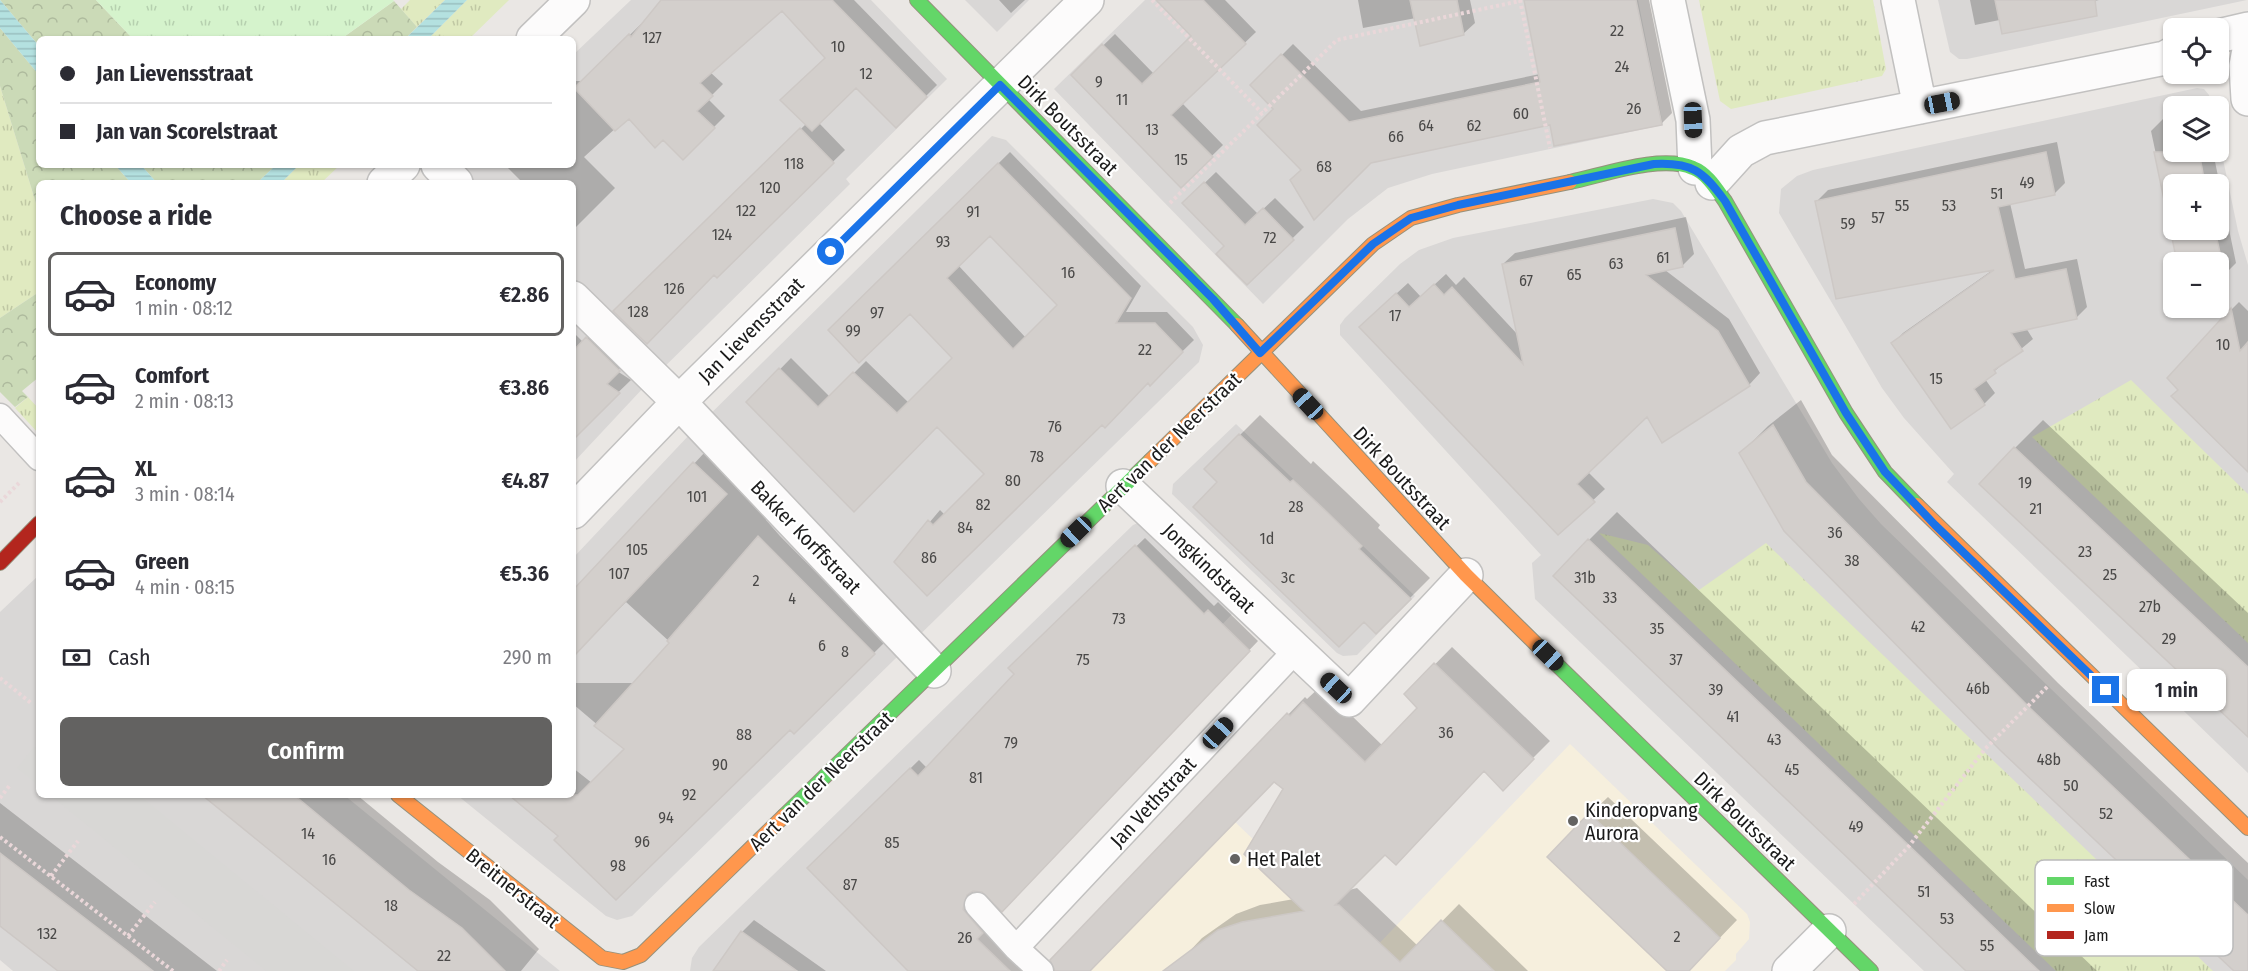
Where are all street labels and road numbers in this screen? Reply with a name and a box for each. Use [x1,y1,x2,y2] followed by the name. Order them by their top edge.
[1013,70,1123,180] street label: Dirk Boutsstraat
[693,272,809,388] street label: Jan Lievensstraat
[1092,367,1246,517] street label: Aert van der Neerstraat
[1348,422,1456,535] street label: Dirk Boutsstraat
[746,475,866,599] street label: Bakker Korffstraat
[1158,518,1260,618] street label: Jongkindstraat
[744,706,898,856] street label: Aert van der Neerstraat
[1105,752,1201,852] street label: Jan Vethstraat
[1689,767,1801,876] street label: Dirk Boutsstraat
[461,843,565,933] street label: Breitnerstraat

